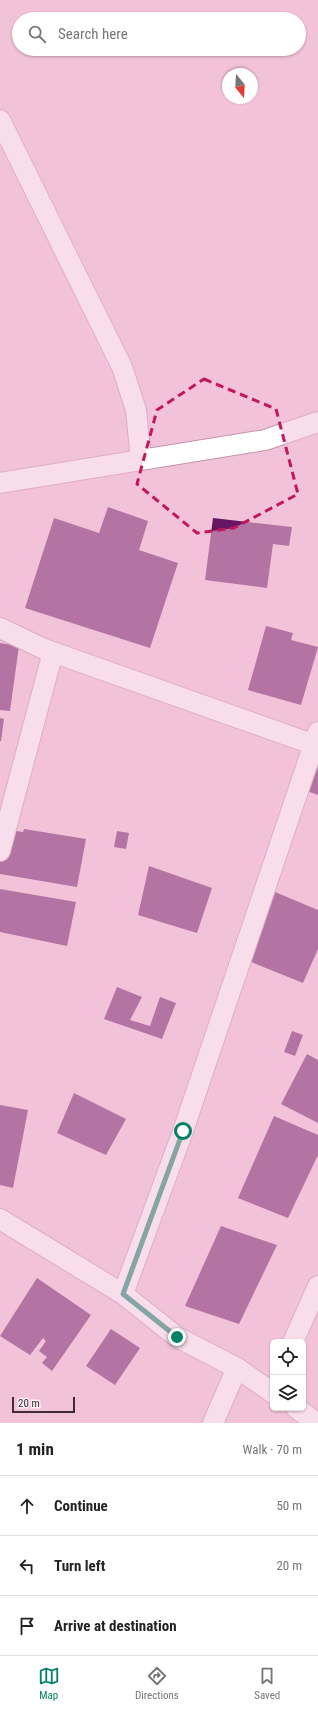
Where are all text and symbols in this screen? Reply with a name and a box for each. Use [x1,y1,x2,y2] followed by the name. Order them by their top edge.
[12,12,306,56] search box
[26,23,48,45] icon: search
[58,25,128,43] text: Search here
[222,68,258,104] north arrow
[174,1122,192,1140] route start
[168,1328,186,1346] route end
[270,1339,306,1411] map controls
[270,1339,306,1375] button: locate
[270,1375,306,1411] button: layers
[12,1395,75,1414] scale bar
[18,1397,40,1410] text: 20 m
[16,1439,54,1459] text: 1 min
[242,1442,302,1457] text: Walk · 70 m
[16,1495,38,1517] icon: ahead
[54,1497,108,1515] text: Continue
[276,1498,302,1513] text: 50 m
[16,1555,38,1577] icon: left
[54,1557,105,1575] text: Turn left
[276,1558,302,1573] text: 20 m
[16,1615,38,1637] icon: arrive
[54,1617,177,1635] text: Arrive at destination
[38,1665,60,1702] tab: Map
[135,1665,179,1702] tab: Directions
[254,1665,280,1702] tab: Saved

